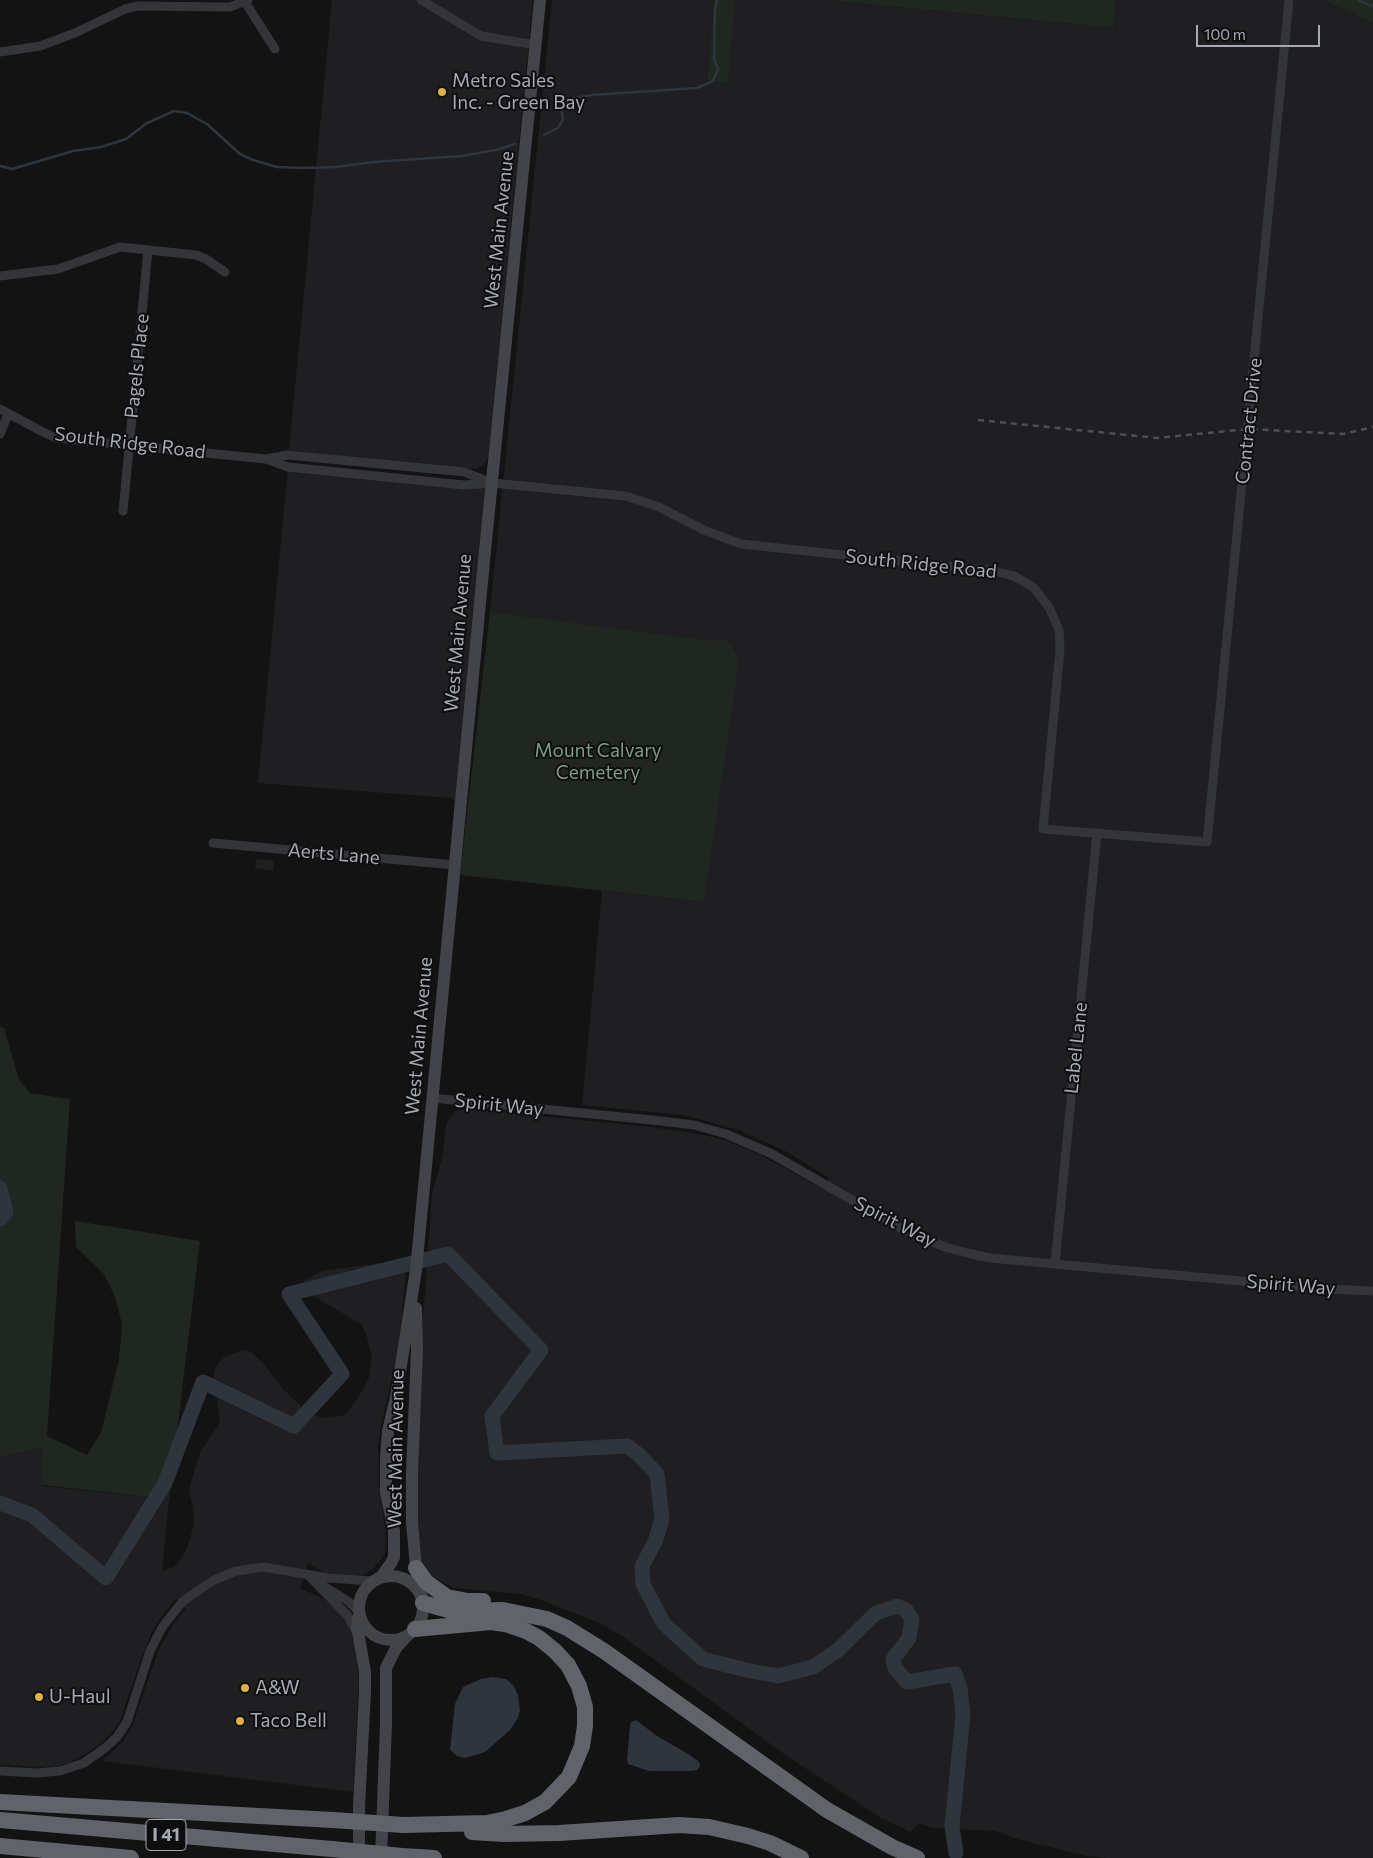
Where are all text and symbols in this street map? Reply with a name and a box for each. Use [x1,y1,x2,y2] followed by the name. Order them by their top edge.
[1198,15,1322,47] scale bar
[1204,25,1246,43] text: 100 m
[452,70,585,114] place label: Metro Sales Inc. - Green Bay
[436,86,448,98] marker: Metro Sales Inc. - Green Bay
[479,150,519,310] street label: West Main Avenue
[120,312,154,420] street label: Pagels Place
[1231,357,1267,485] street label: Contract Drive
[53,422,207,464] street label: South Ridge Road
[844,545,998,583] street label: South Ridge Road
[440,553,476,713] street label: West Main Avenue
[534,740,662,784] park label: Mount Calvary Cemetery
[287,839,381,869] street label: Aerts Lane
[401,956,437,1116] street label: West Main Avenue
[1060,1001,1092,1095] street label: Label Lane
[454,1089,544,1121] street label: Spirit Way
[850,1192,940,1252] street label: Spirit Way
[1246,1270,1336,1300] street label: Spirit Way
[383,1369,409,1529] street label: West Main Avenue
[255,1677,300,1699] place label: A&W
[239,1682,251,1694] marker: A&W
[49,1686,111,1708] place label: U-Haul
[33,1691,45,1703] marker: U-Haul
[250,1710,327,1732] place label: Taco Bell
[234,1715,246,1727] marker: Taco Bell
[146,1820,186,1850] road number: I 41

